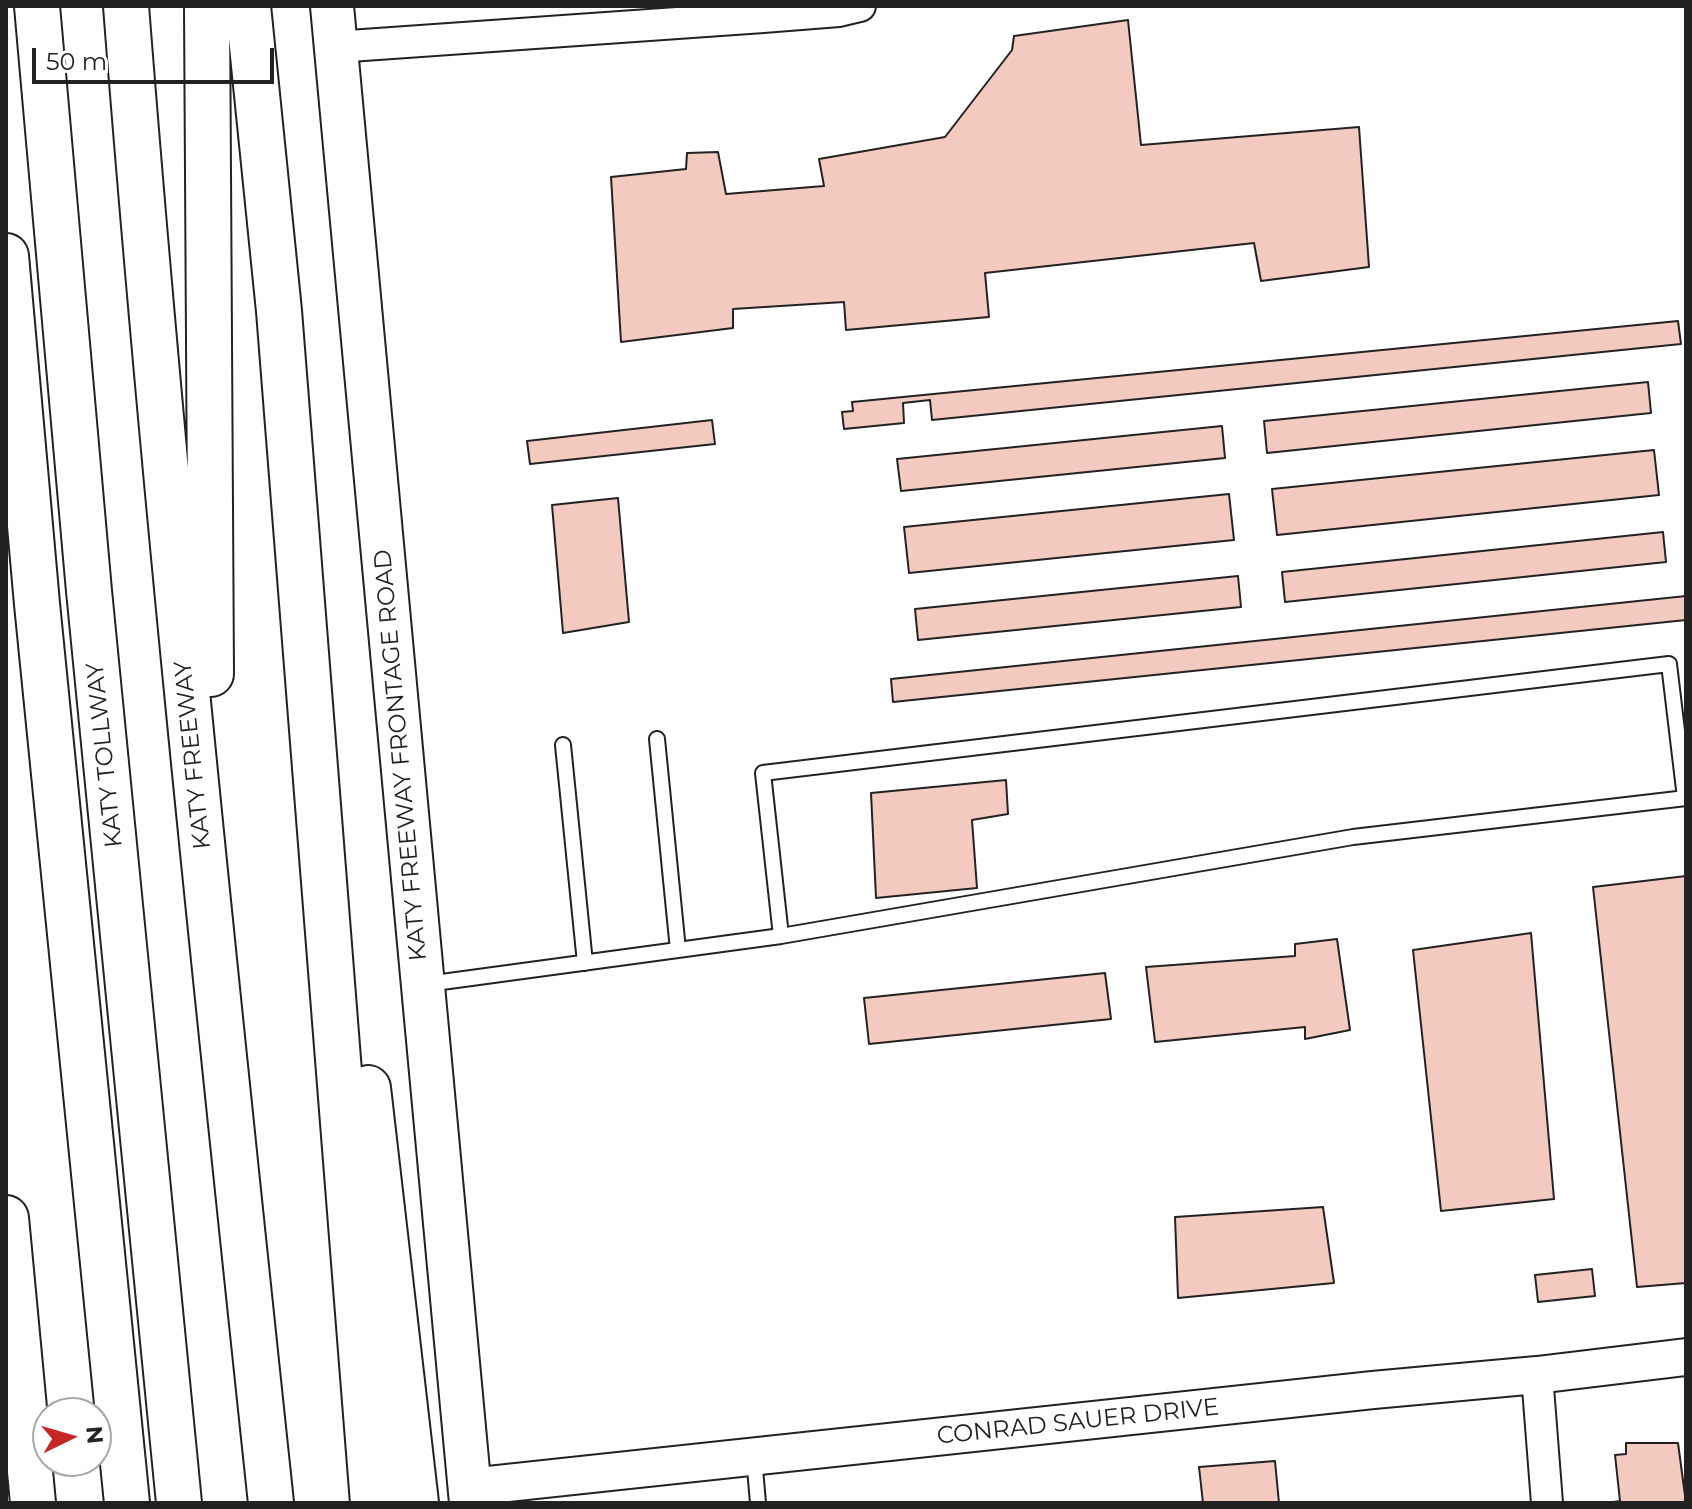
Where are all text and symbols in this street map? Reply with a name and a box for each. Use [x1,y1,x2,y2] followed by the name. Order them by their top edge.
[36,32,278,82] scale bar
[46,47,107,76] text: 50 m
[369,548,433,962] street label: KATY FREEWAY FRONTAGE ROAD
[169,659,217,851] street label: KATY FREEWAY
[81,661,129,849] street label: KATY TOLLWAY
[936,1393,1220,1451] street label: CONRAD SAUER DRIVE
[32,1397,112,1477] north arrow
[80,1425,109,1445] text: N

